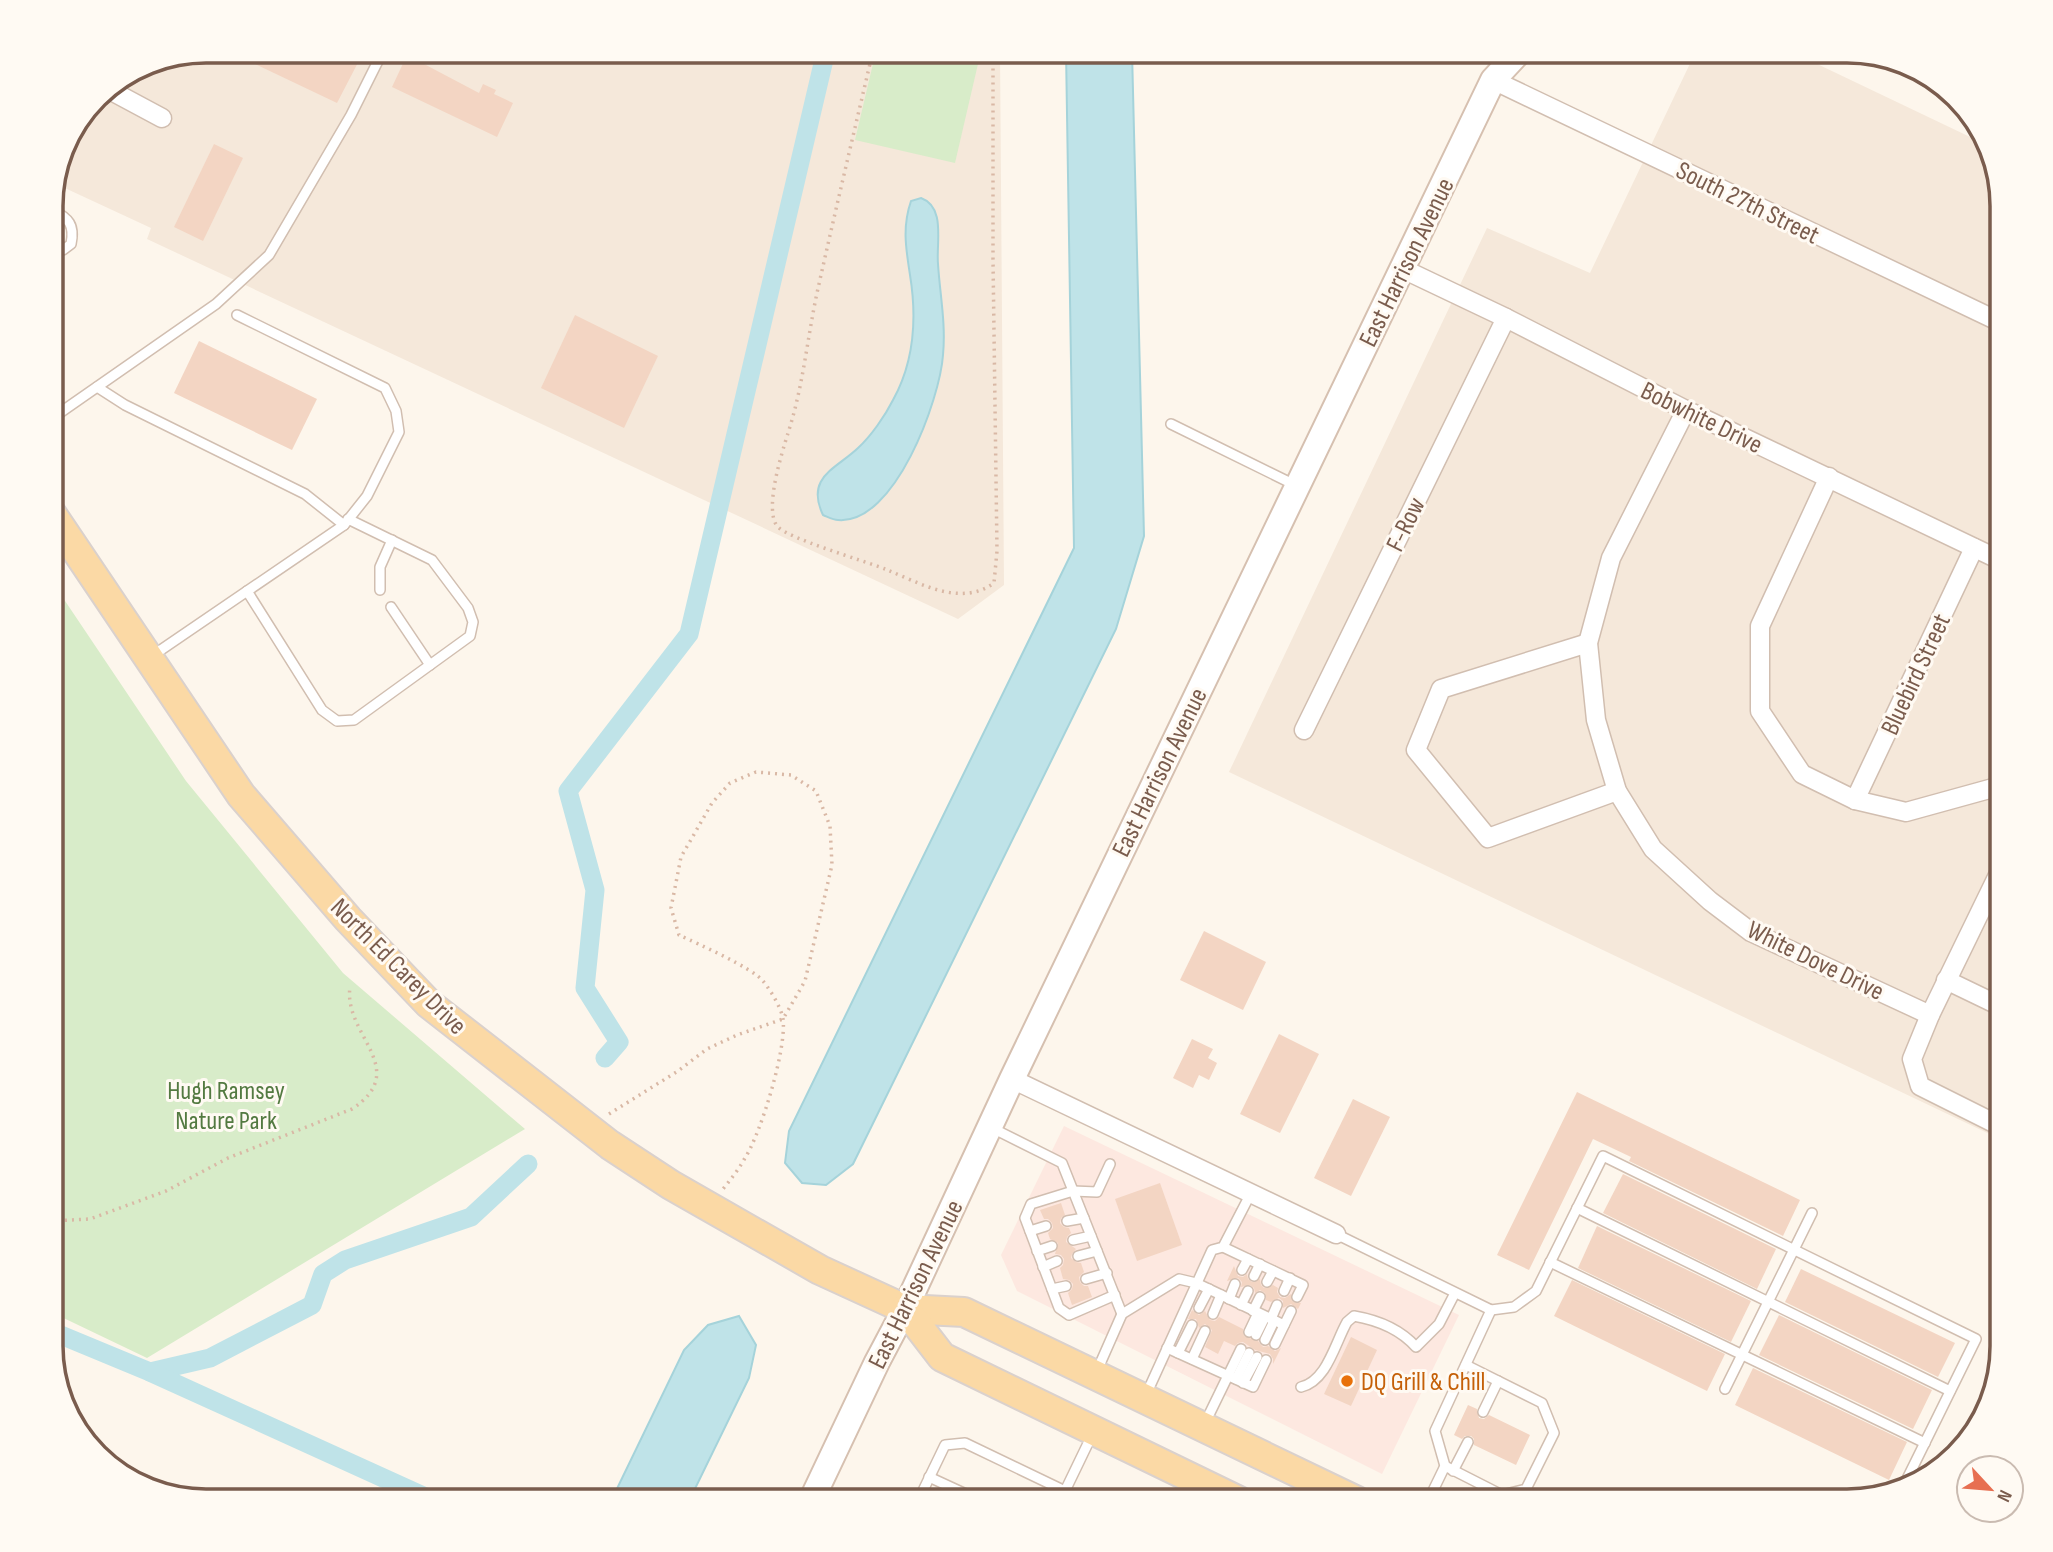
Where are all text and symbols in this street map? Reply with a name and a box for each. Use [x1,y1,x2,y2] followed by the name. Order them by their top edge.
[1671,155,1824,251] street label: South 27th Street
[1353,173,1462,352] street label: East Harrison Avenue
[1636,376,1767,461] street label: Bobwhite Drive
[1380,492,1433,557] street label: F-Row
[1875,609,1958,740] street label: Bluebird Street
[1106,683,1215,862] street label: East Harrison Avenue
[323,893,472,1042] street label: North Ed Carey Drive
[1742,915,1889,1008] street label: White Dove Drive
[167,1076,285,1137] park label: Hugh Ramsey Nature Park
[862,1195,971,1374] street label: East Harrison Avenue
[1361,1367,1485,1398] place label: DQ Grill & Chill
[1339,1373,1355,1389] marker: DQ Grill & Chill
[1955,1454,2025,1524] north arrow
[1991,1486,2016,1505] text: N

